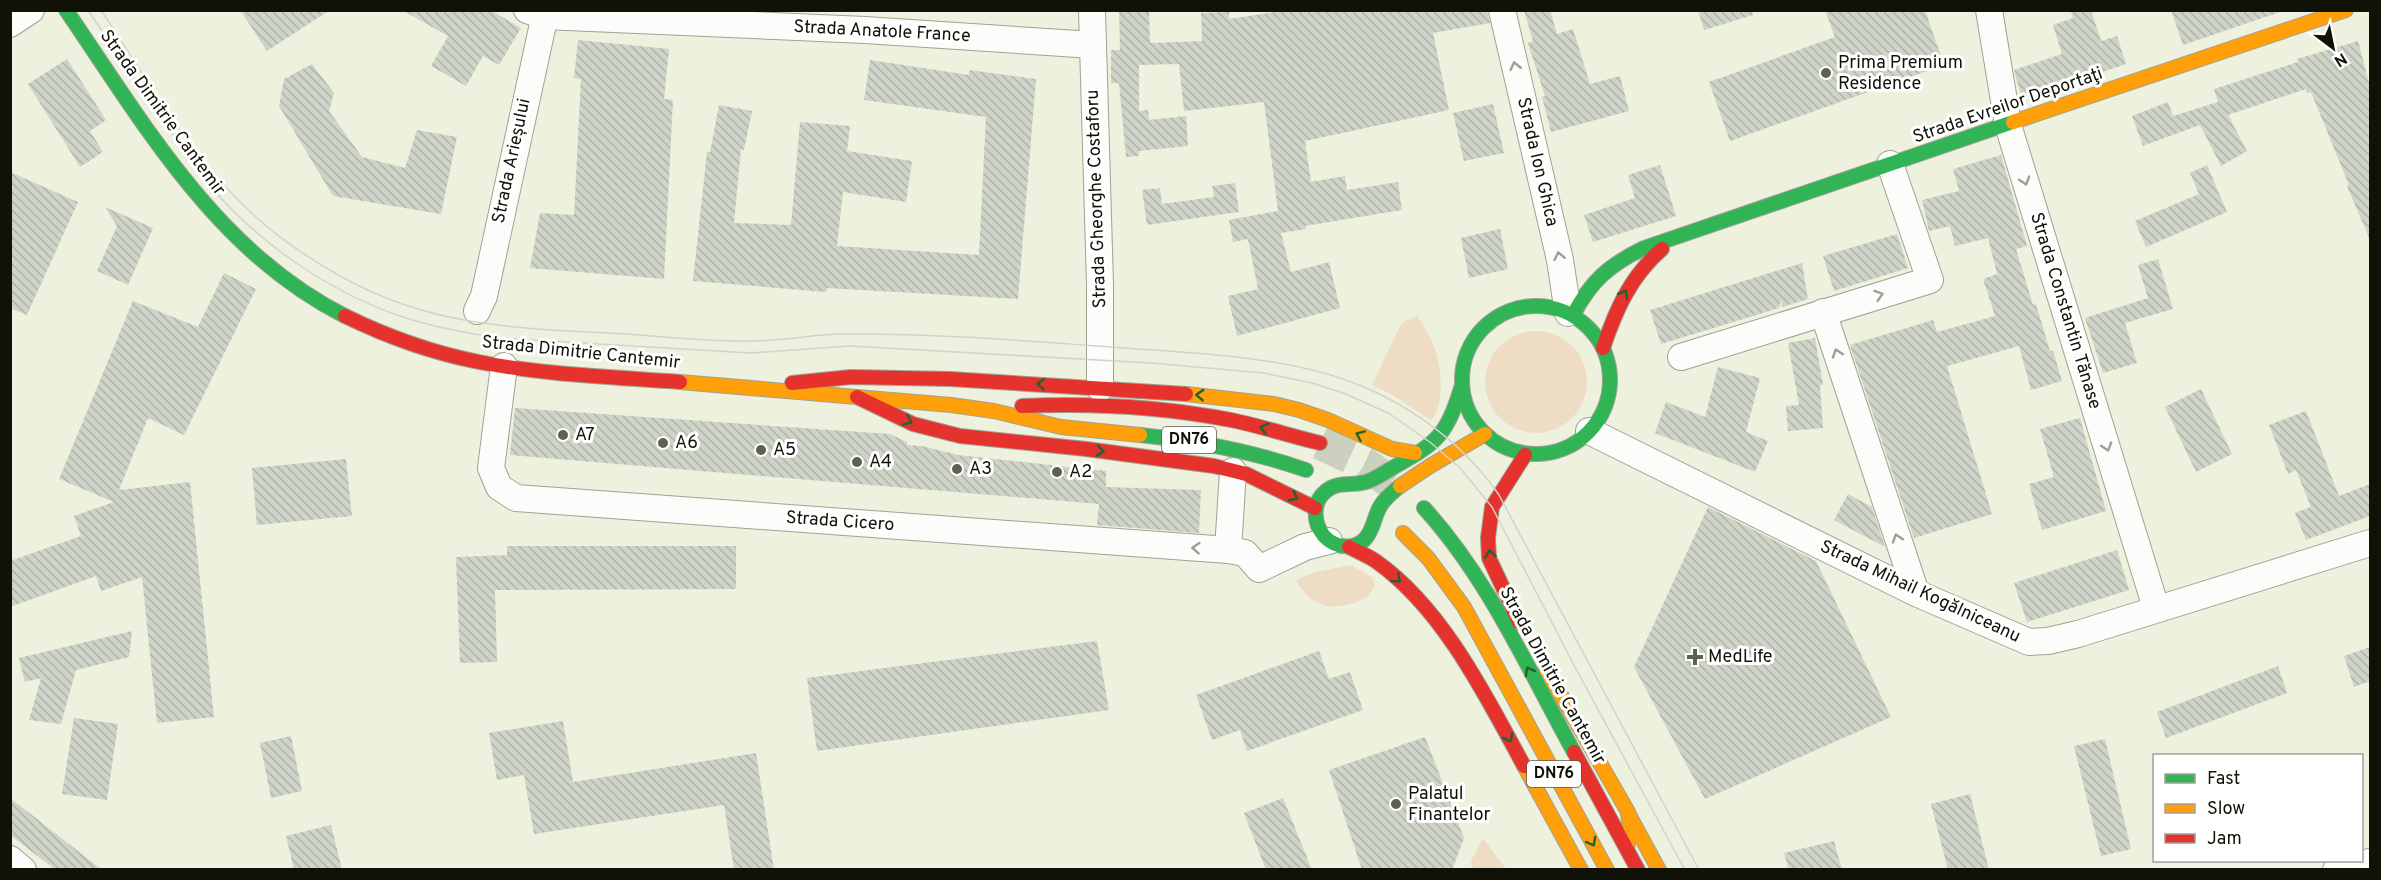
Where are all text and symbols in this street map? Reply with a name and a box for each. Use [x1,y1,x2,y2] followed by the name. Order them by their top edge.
[793,16,971,48] street label: Strada Anatole France
[2303,18,2363,78] north arrow
[94,26,230,200] street label: Strada Dimitrie Cantemir
[2330,47,2350,71] text: N
[1838,52,1963,96] place label: Prima Premium Residence
[1509,61,1522,71] one-way arrow
[1910,63,2106,149] street label: Strada Evreilor Deportaţi
[1819,66,1833,80] marker: Prima Premium Residence
[1082,89,1112,309] street label: Strada Gheorghe Costaforu
[1511,95,1563,229] street label: Strada Ion Ghica
[488,96,536,226] street label: Strada Arieșului
[2018,175,2030,186] one-way arrow
[2024,210,2106,412] street label: Strada Constantin Tănase
[1553,251,1566,261] one-way arrow
[1616,290,1628,300] one-way arrow
[1873,290,1884,302] one-way arrow
[481,331,681,375] street label: Strada Dimitrie Cantemir
[1831,348,1844,359] one-way arrow
[1037,378,1046,391] one-way arrow
[1195,389,1204,402] one-way arrow
[901,414,912,426] one-way arrow
[1259,422,1269,435] one-way arrow
[575,424,595,447] place label: A7
[1162,427,1216,453] road number: DN76
[556,428,570,442] marker: A7
[1355,430,1366,442] one-way arrow
[675,432,698,455] place label: A6
[656,436,670,450] marker: A6
[773,439,796,462] place label: A5
[2100,441,2112,452] one-way arrow
[754,443,768,457] marker: A5
[1095,444,1104,456] one-way arrow
[869,451,892,474] place label: A4
[850,455,864,469] marker: A4
[969,458,992,481] place label: A3
[1069,461,1092,484] place label: A2
[950,462,964,476] marker: A3
[1050,465,1064,479] marker: A2
[1287,490,1298,501] one-way arrow
[785,507,895,537] street label: Strada Cicero
[1892,533,1904,544] one-way arrow
[1816,535,2024,649] street label: Strada Mihail Kogălniceanu
[1191,541,1200,554] one-way arrow
[1484,549,1497,559] one-way arrow
[1390,572,1401,583] one-way arrow
[1494,583,1610,769] street label: Strada Dimitrie Cantemir
[1708,646,1773,669] place label: MedLife
[1686,648,1704,666] marker: MedLife
[1525,667,1536,677] one-way arrow
[1502,731,1513,742] one-way arrow
[2153,754,2363,862] legend
[1527,761,1581,787] road number: DN76
[2207,768,2240,791] text: Fast
[1408,783,1490,827] place label: Palatul Finantelor
[1389,797,1403,811] marker: Palatul Finantelor
[2207,798,2245,821] text: Slow
[2207,828,2242,851] text: Jam
[1585,836,1596,847] one-way arrow

